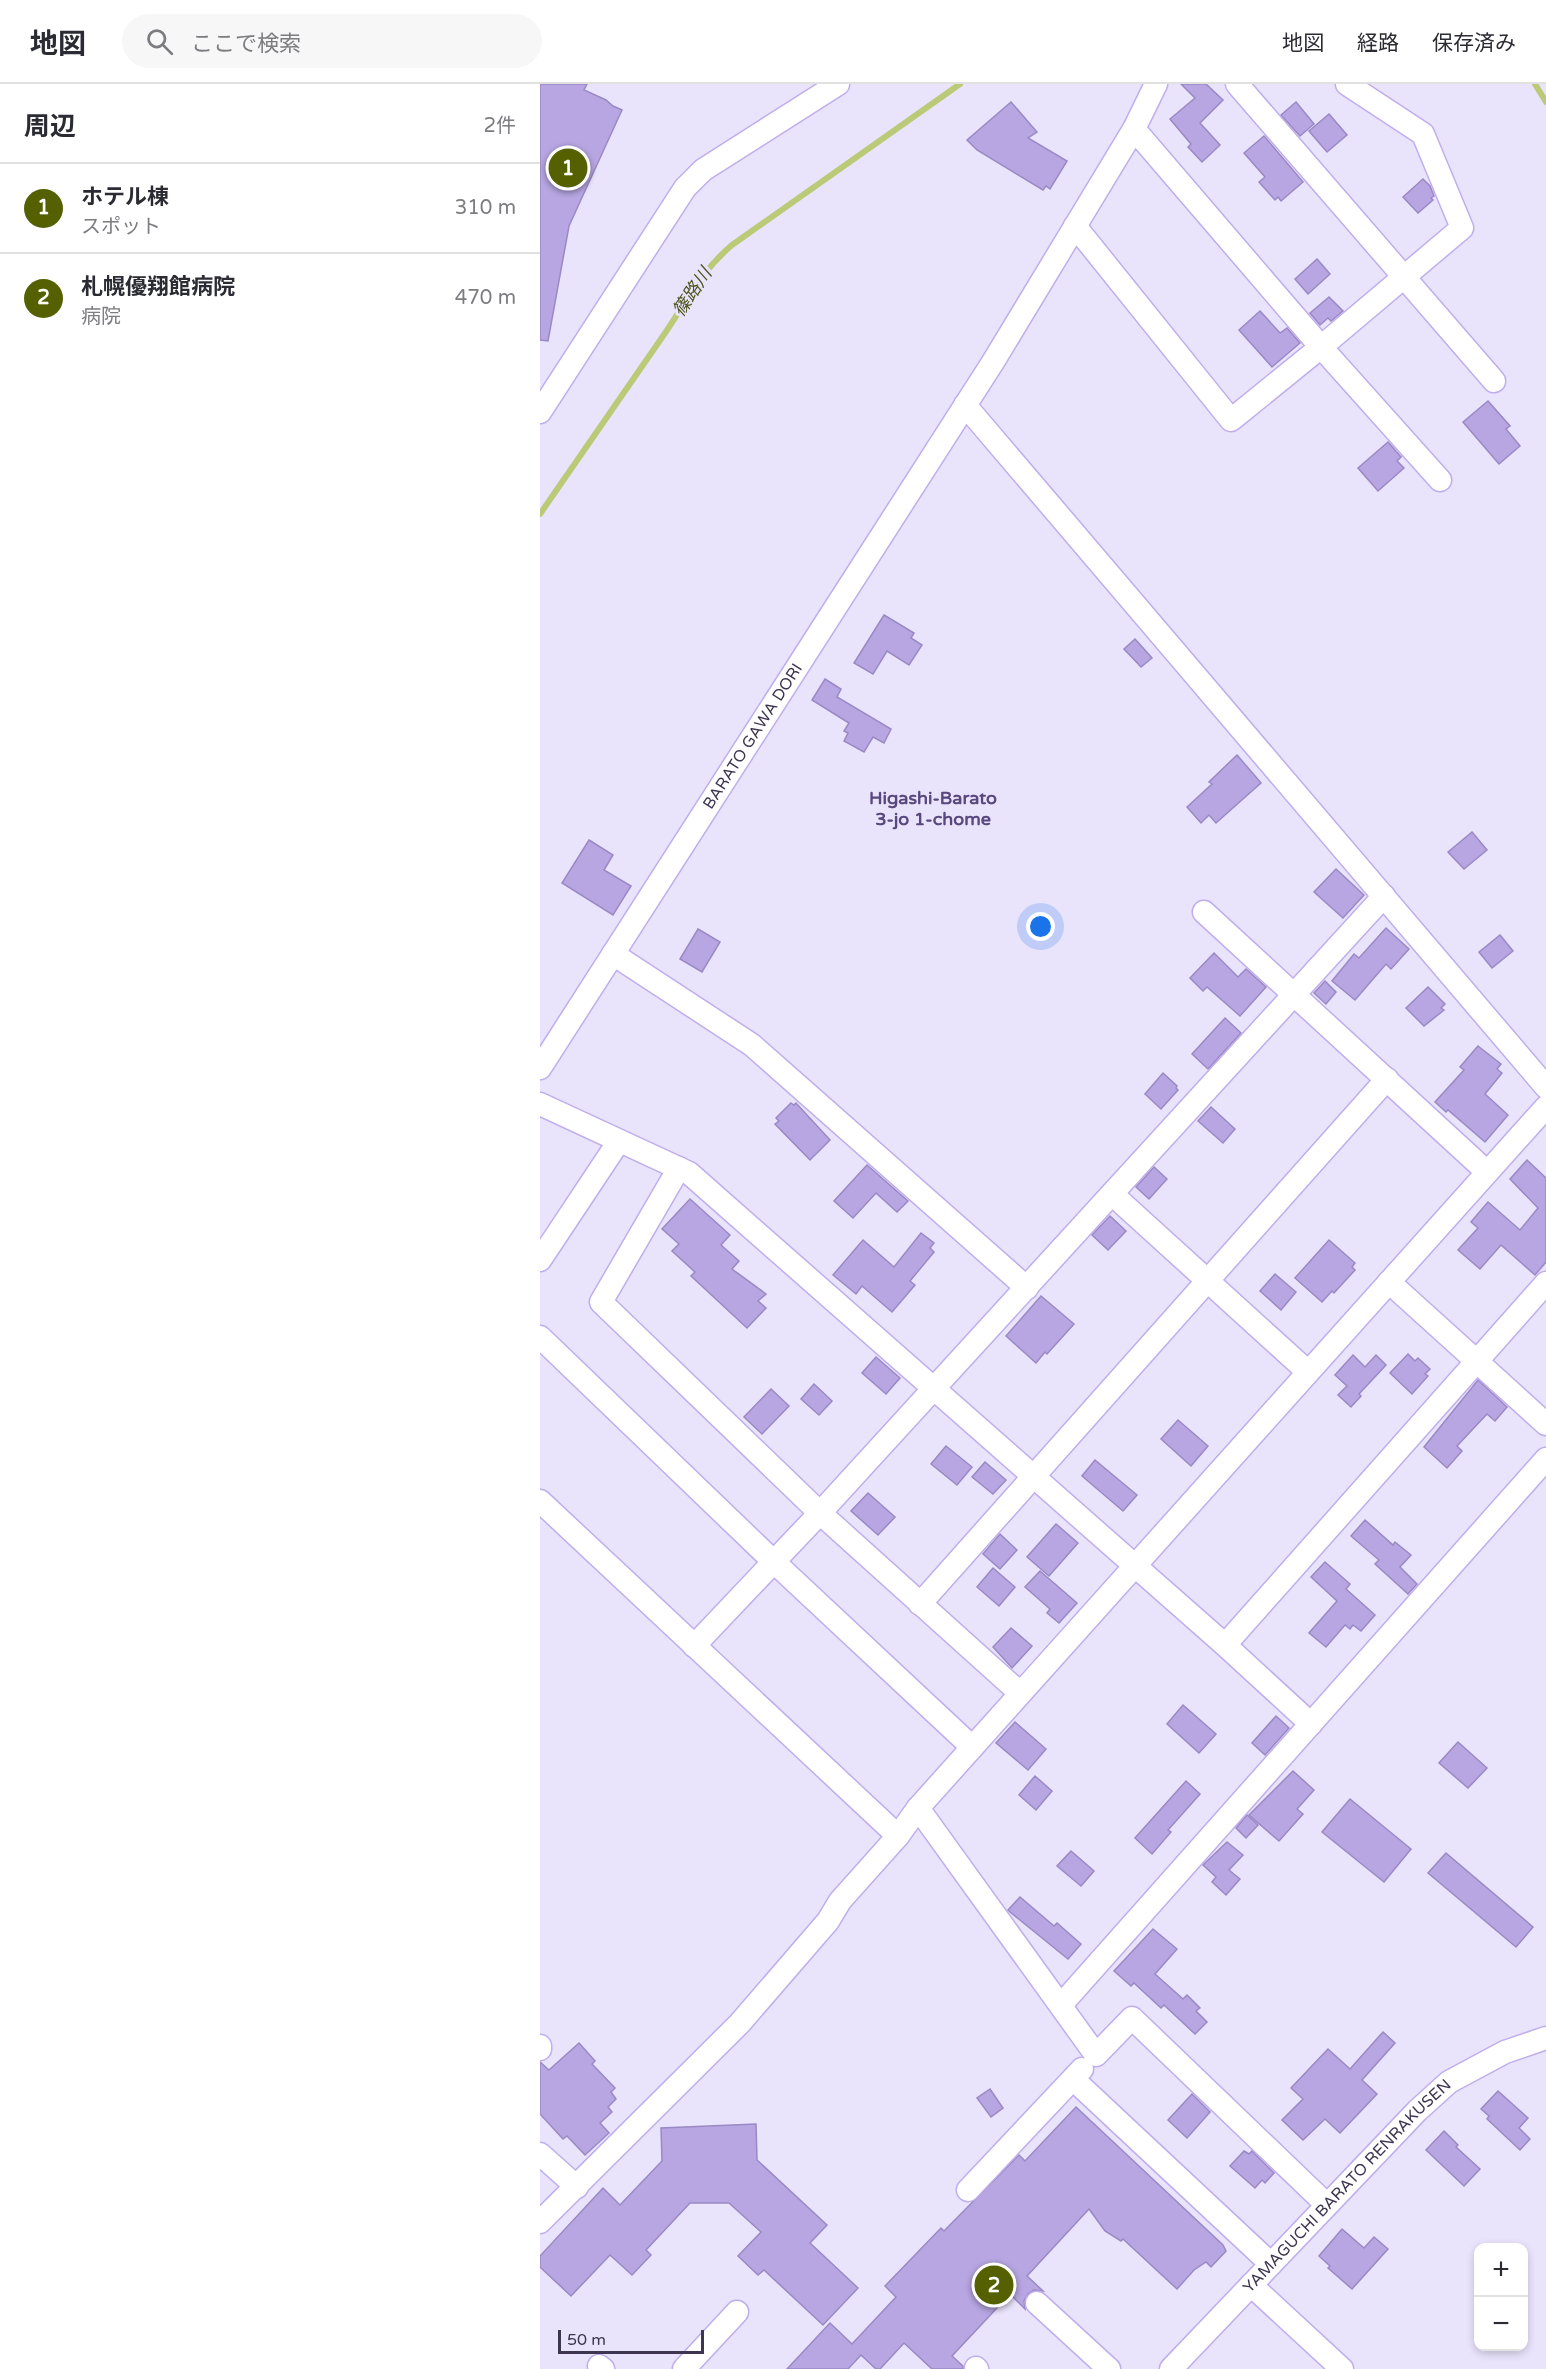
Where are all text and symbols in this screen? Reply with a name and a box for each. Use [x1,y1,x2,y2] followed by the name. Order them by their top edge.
[122,14,542,68] search box
[143,25,176,58] icon: search
[30,27,86,61] text: 地図
[191,31,301,57] text: ここで検索
[1282,31,1324,56] text: 地図
[1357,31,1399,56] text: 経路
[1432,31,1516,56] text: 保存済み
[24,111,76,142] text: 周辺
[483,114,516,138] text: 2件
[549,146,588,190] pin: 1
[81,184,169,210] text: ホテル棟
[37,196,50,220] text: 1
[455,196,516,220] text: 310 m
[81,215,161,239] text: スポット
[668,262,717,321] water label: 篠路川
[81,274,235,300] text: 札幌優翔館病院
[37,286,50,310] text: 2
[455,286,516,310] text: 470 m
[81,305,121,329] text: 病院
[699,660,807,813] street label: BARATO GAWA DORI
[869,787,997,830] district label: Higashi-Barato 3-jo 1-chome
[1026,912,1055,941] your location
[1239,2075,1455,2297] street label: YAMAGUCHI BARATO RENRAKUSEN
[1474,2243,1528,2351] map controls
[1474,2243,1528,2297] button: +
[974,2262,1014,2308] pin: 2
[1474,2297,1528,2351] button: −
[558,2327,704,2354] scale bar
[567,2330,606,2350] text: 50 m

